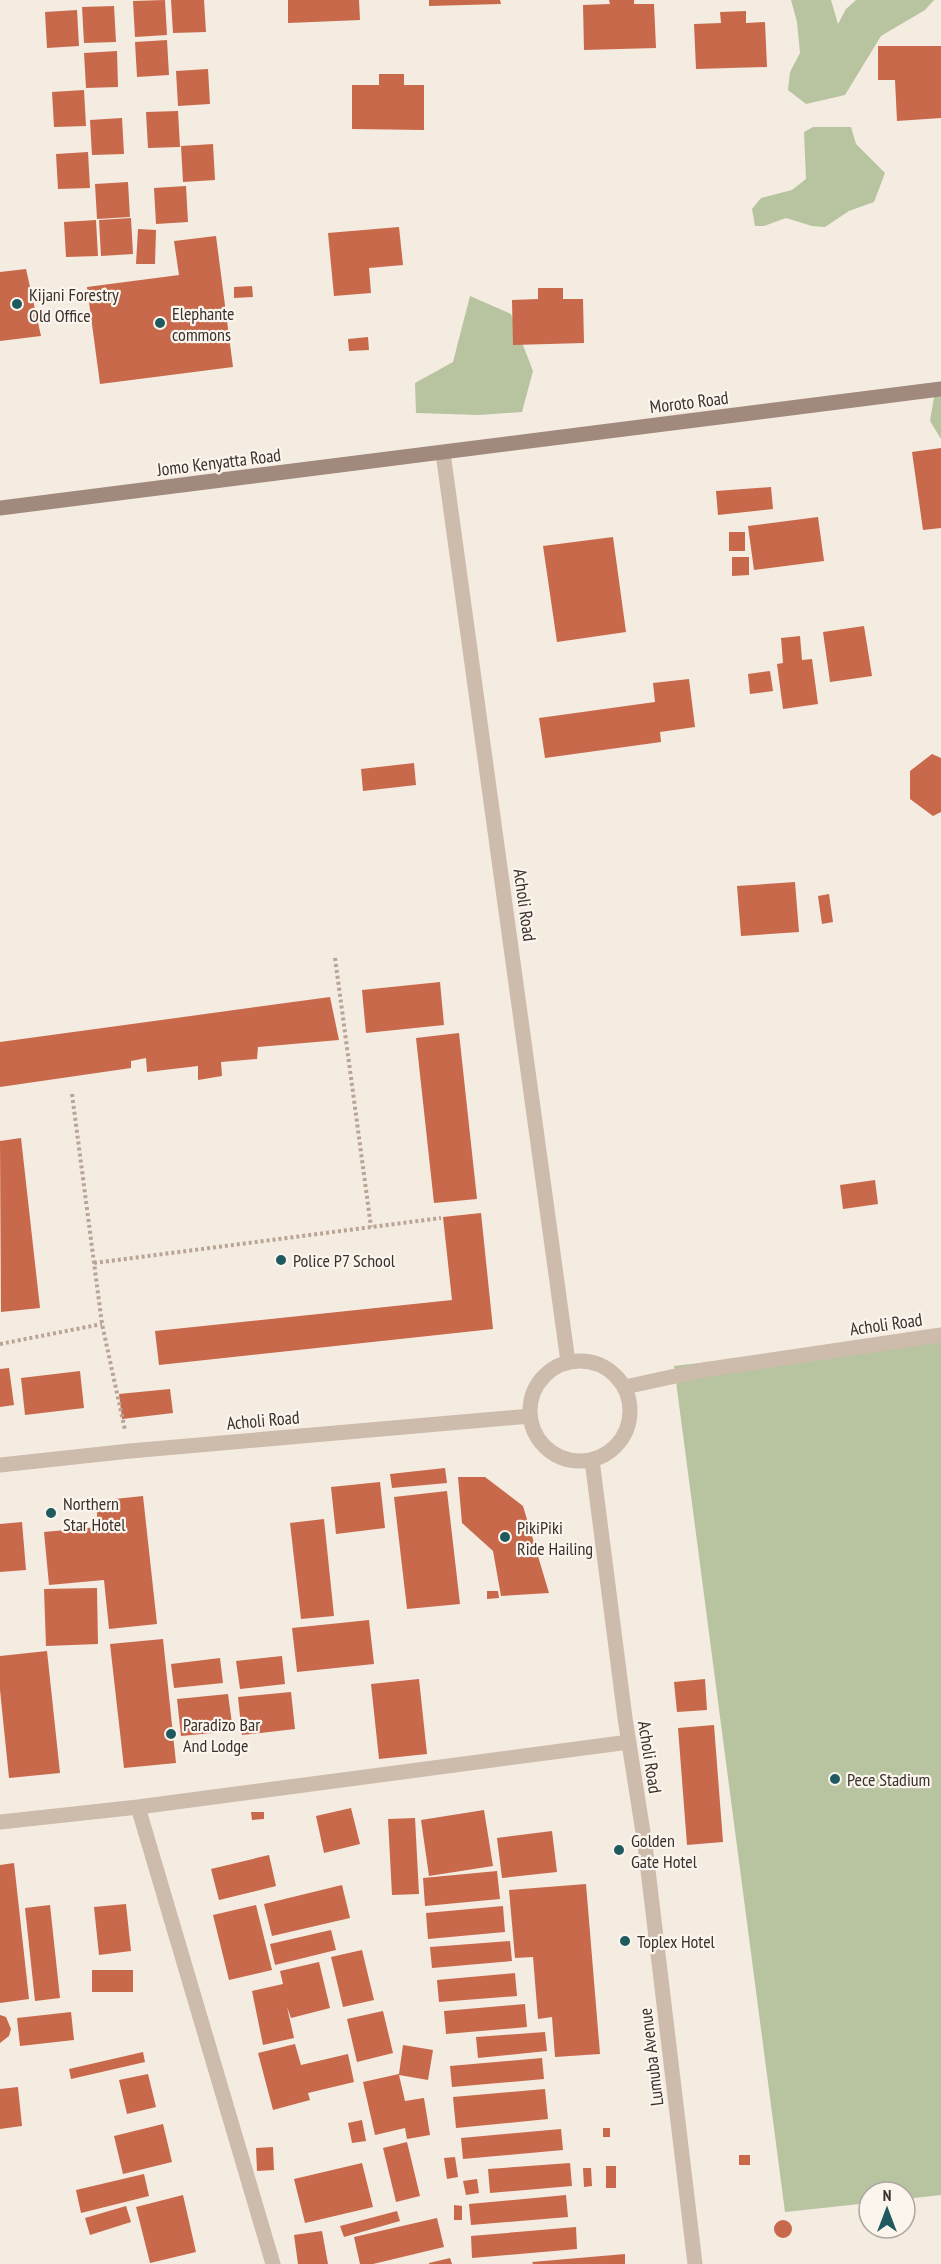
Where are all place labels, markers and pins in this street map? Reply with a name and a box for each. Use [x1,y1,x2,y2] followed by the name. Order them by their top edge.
[29,283,119,327] place label: Kijani Forestry Old Office
[10,297,24,311] marker: Kijani Forestry Old Office
[172,302,234,346] place label: Elephante commons
[153,316,167,330] marker: Elephante commons
[293,1249,396,1272] place label: Police P7 School
[274,1253,288,1267] marker: Police P7 School
[63,1492,126,1536] place label: Northern Star Hotel
[44,1506,58,1520] marker: Northern Star Hotel
[517,1516,593,1560] place label: PikiPiki Ride Hailing
[498,1530,512,1544] marker: PikiPiki Ride Hailing
[183,1713,260,1757] place label: Paradizo Bar And Lodge
[164,1727,178,1741] marker: Paradizo Bar And Lodge
[847,1768,930,1791] place label: Pece Stadium
[828,1772,842,1786] marker: Pece Stadium
[631,1829,698,1873] place label: Golden Gate Hotel
[612,1843,626,1857] marker: Golden Gate Hotel
[637,1930,716,1953] place label: Toplex Hotel
[618,1934,632,1948] marker: Toplex Hotel

